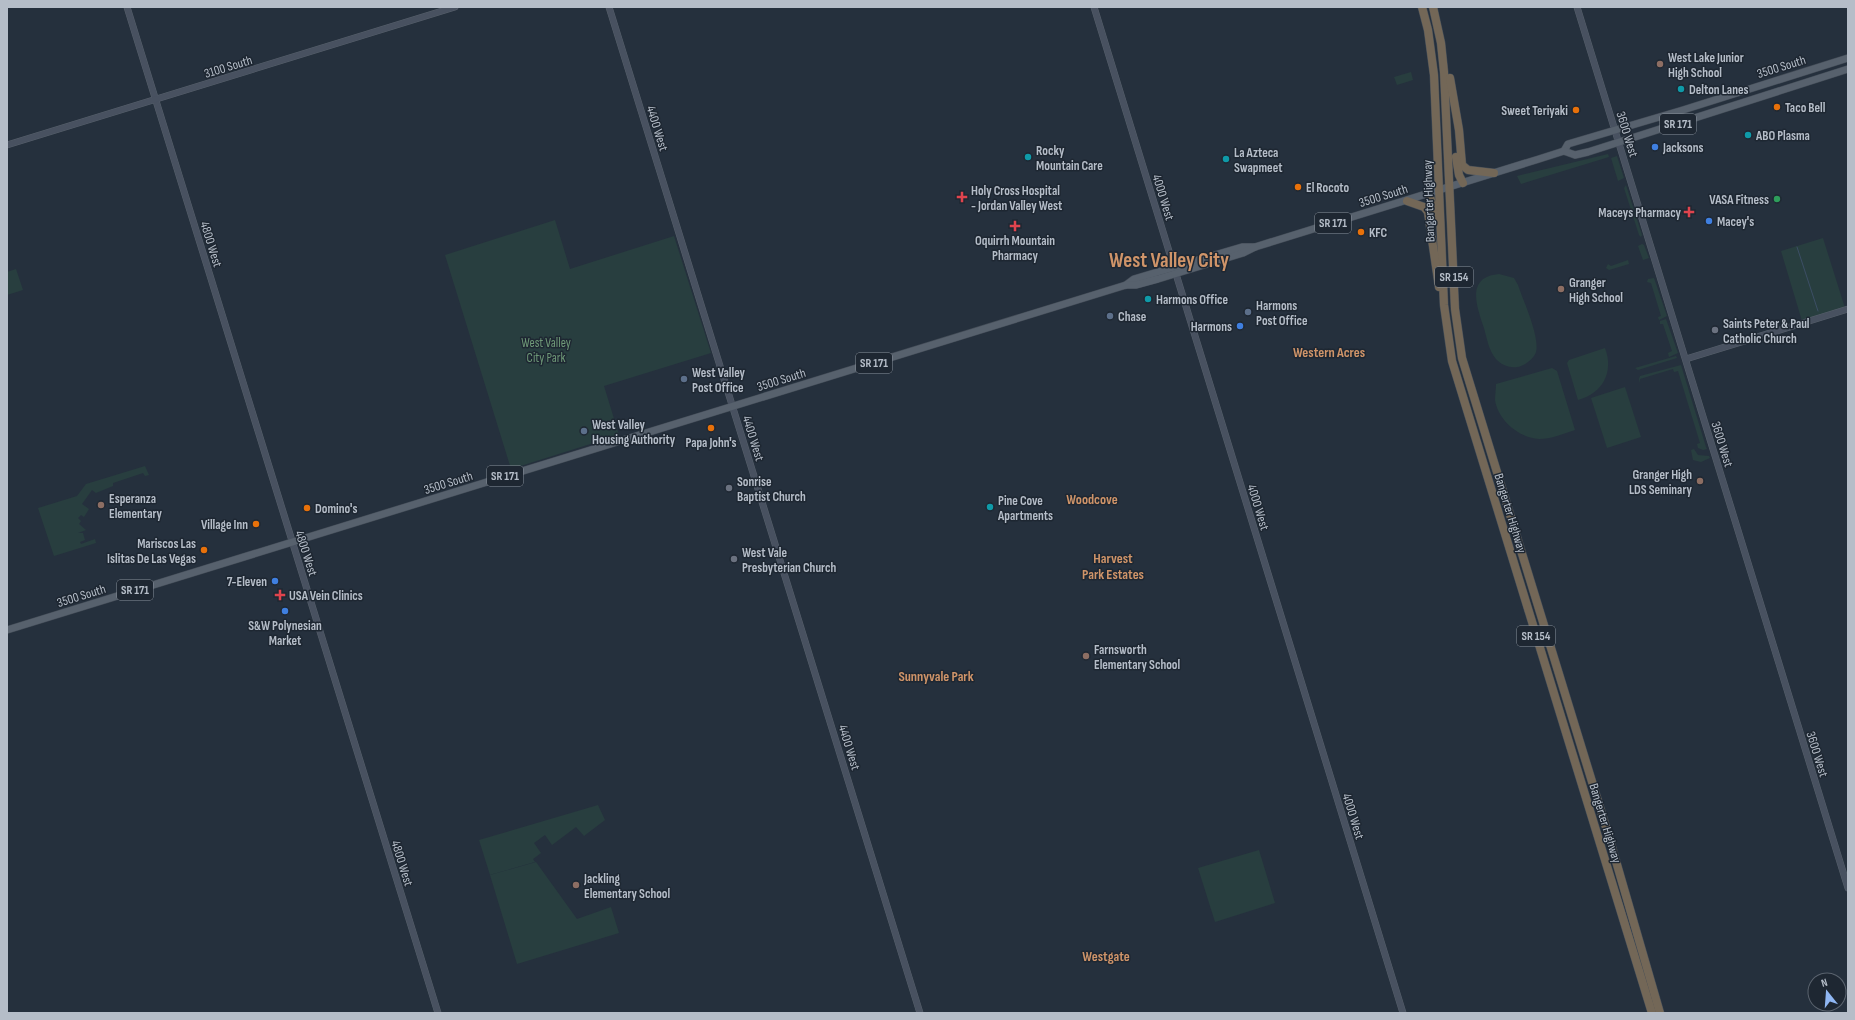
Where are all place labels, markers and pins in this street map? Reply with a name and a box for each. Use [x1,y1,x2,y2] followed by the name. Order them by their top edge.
[1668,50,1744,81] place label: West Lake Junior High School
[1655,59,1665,69] marker: West Lake Junior High School
[1689,82,1748,98] place label: Delton Lanes
[1676,84,1686,94] marker: Delton Lanes
[1785,100,1826,116] place label: Taco Bell
[1772,102,1782,112] marker: Taco Bell
[1501,103,1568,119] place label: Sweet Teriyaki
[1571,105,1581,115] marker: Sweet Teriyaki
[1755,128,1810,144] place label: ABO Plasma
[1743,130,1753,140] marker: ABO Plasma
[1662,140,1703,156] place label: Jacksons
[1650,142,1660,152] marker: Jacksons
[1036,143,1103,174] place label: Rocky Mountain Care
[1234,145,1283,176] place label: La Azteca Swapmeet
[1023,152,1033,162] marker: Rocky Mountain Care
[1221,154,1231,164] marker: La Azteca Swapmeet
[1306,180,1350,196] place label: El Rocoto
[1293,182,1303,192] marker: El Rocoto
[971,183,1063,214] place label: Holy Cross Hospital - Jordan Valley West
[956,191,968,203] marker: Holy Cross Hospital - Jordan Valley West
[1709,192,1769,208] place label: VASA Fitness
[1772,194,1782,204] marker: VASA Fitness
[1598,205,1682,221] place label: Maceys Pharmacy
[1684,207,1694,217] marker: Maceys Pharmacy
[1717,214,1754,230] place label: Macey's
[1704,216,1714,226] marker: Macey's
[1010,221,1020,231] marker: Oquirrh Mountain Pharmacy
[1369,225,1388,241] place label: KFC
[1356,227,1366,237] marker: KFC
[975,233,1055,264] place label: Oquirrh Mountain Pharmacy
[1569,275,1623,306] place label: Granger High School
[1556,284,1566,294] marker: Granger High School
[1156,292,1229,308] place label: Harmons Office
[1143,294,1153,304] marker: Harmons Office
[1256,298,1308,329] place label: Harmons Post Office
[1243,307,1253,317] marker: Harmons Post Office
[1118,309,1147,325] place label: Chase
[1105,311,1115,321] marker: Chase
[1723,316,1810,347] place label: Saints Peter & Paul Catholic Church
[1191,319,1232,335] place label: Harmons
[1235,321,1245,331] marker: Harmons
[1710,325,1720,335] marker: Saints Peter & Paul Catholic Church
[692,365,746,396] place label: West Valley Post Office
[679,374,689,384] marker: West Valley Post Office
[592,417,676,448] place label: West Valley Housing Authority
[706,423,716,433] marker: Papa John's
[579,426,589,436] marker: West Valley Housing Authority
[685,435,737,451] place label: Papa John's
[1629,467,1693,498] place label: Granger High LDS Seminary
[737,474,806,505] place label: Sonrise Baptist Church
[1695,476,1705,486] marker: Granger High LDS Seminary
[724,483,734,493] marker: Sonrise Baptist Church
[109,491,163,522] place label: Esperanza Elementary
[997,493,1053,524] place label: Pine Cove Apartments
[96,500,106,510] marker: Esperanza Elementary
[315,501,357,517] place label: Domino's
[985,502,995,512] marker: Pine Cove Apartments
[302,503,312,513] marker: Domino's
[201,517,248,533] place label: Village Inn
[251,519,261,529] marker: Village Inn
[107,536,196,567] place label: Mariscos Las Islitas De Las Vegas
[199,545,209,555] marker: Mariscos Las Islitas De Las Vegas
[742,545,836,576] place label: West Vale Presbyterian Church
[729,554,739,564] marker: West Vale Presbyterian Church
[227,574,267,590] place label: 7-Eleven
[270,576,280,586] marker: 7-Eleven
[289,588,363,604] place label: USA Vein Clinics
[274,589,286,601] marker: USA Vein Clinics
[280,606,290,616] marker: S&W Polynesian Market
[248,618,322,649] place label: S&W Polynesian Market
[1094,642,1181,673] place label: Farnsworth Elementary School
[1081,651,1091,661] marker: Farnsworth Elementary School
[583,871,671,902] place label: Jackling Elementary School
[571,880,581,890] marker: Jackling Elementary School

